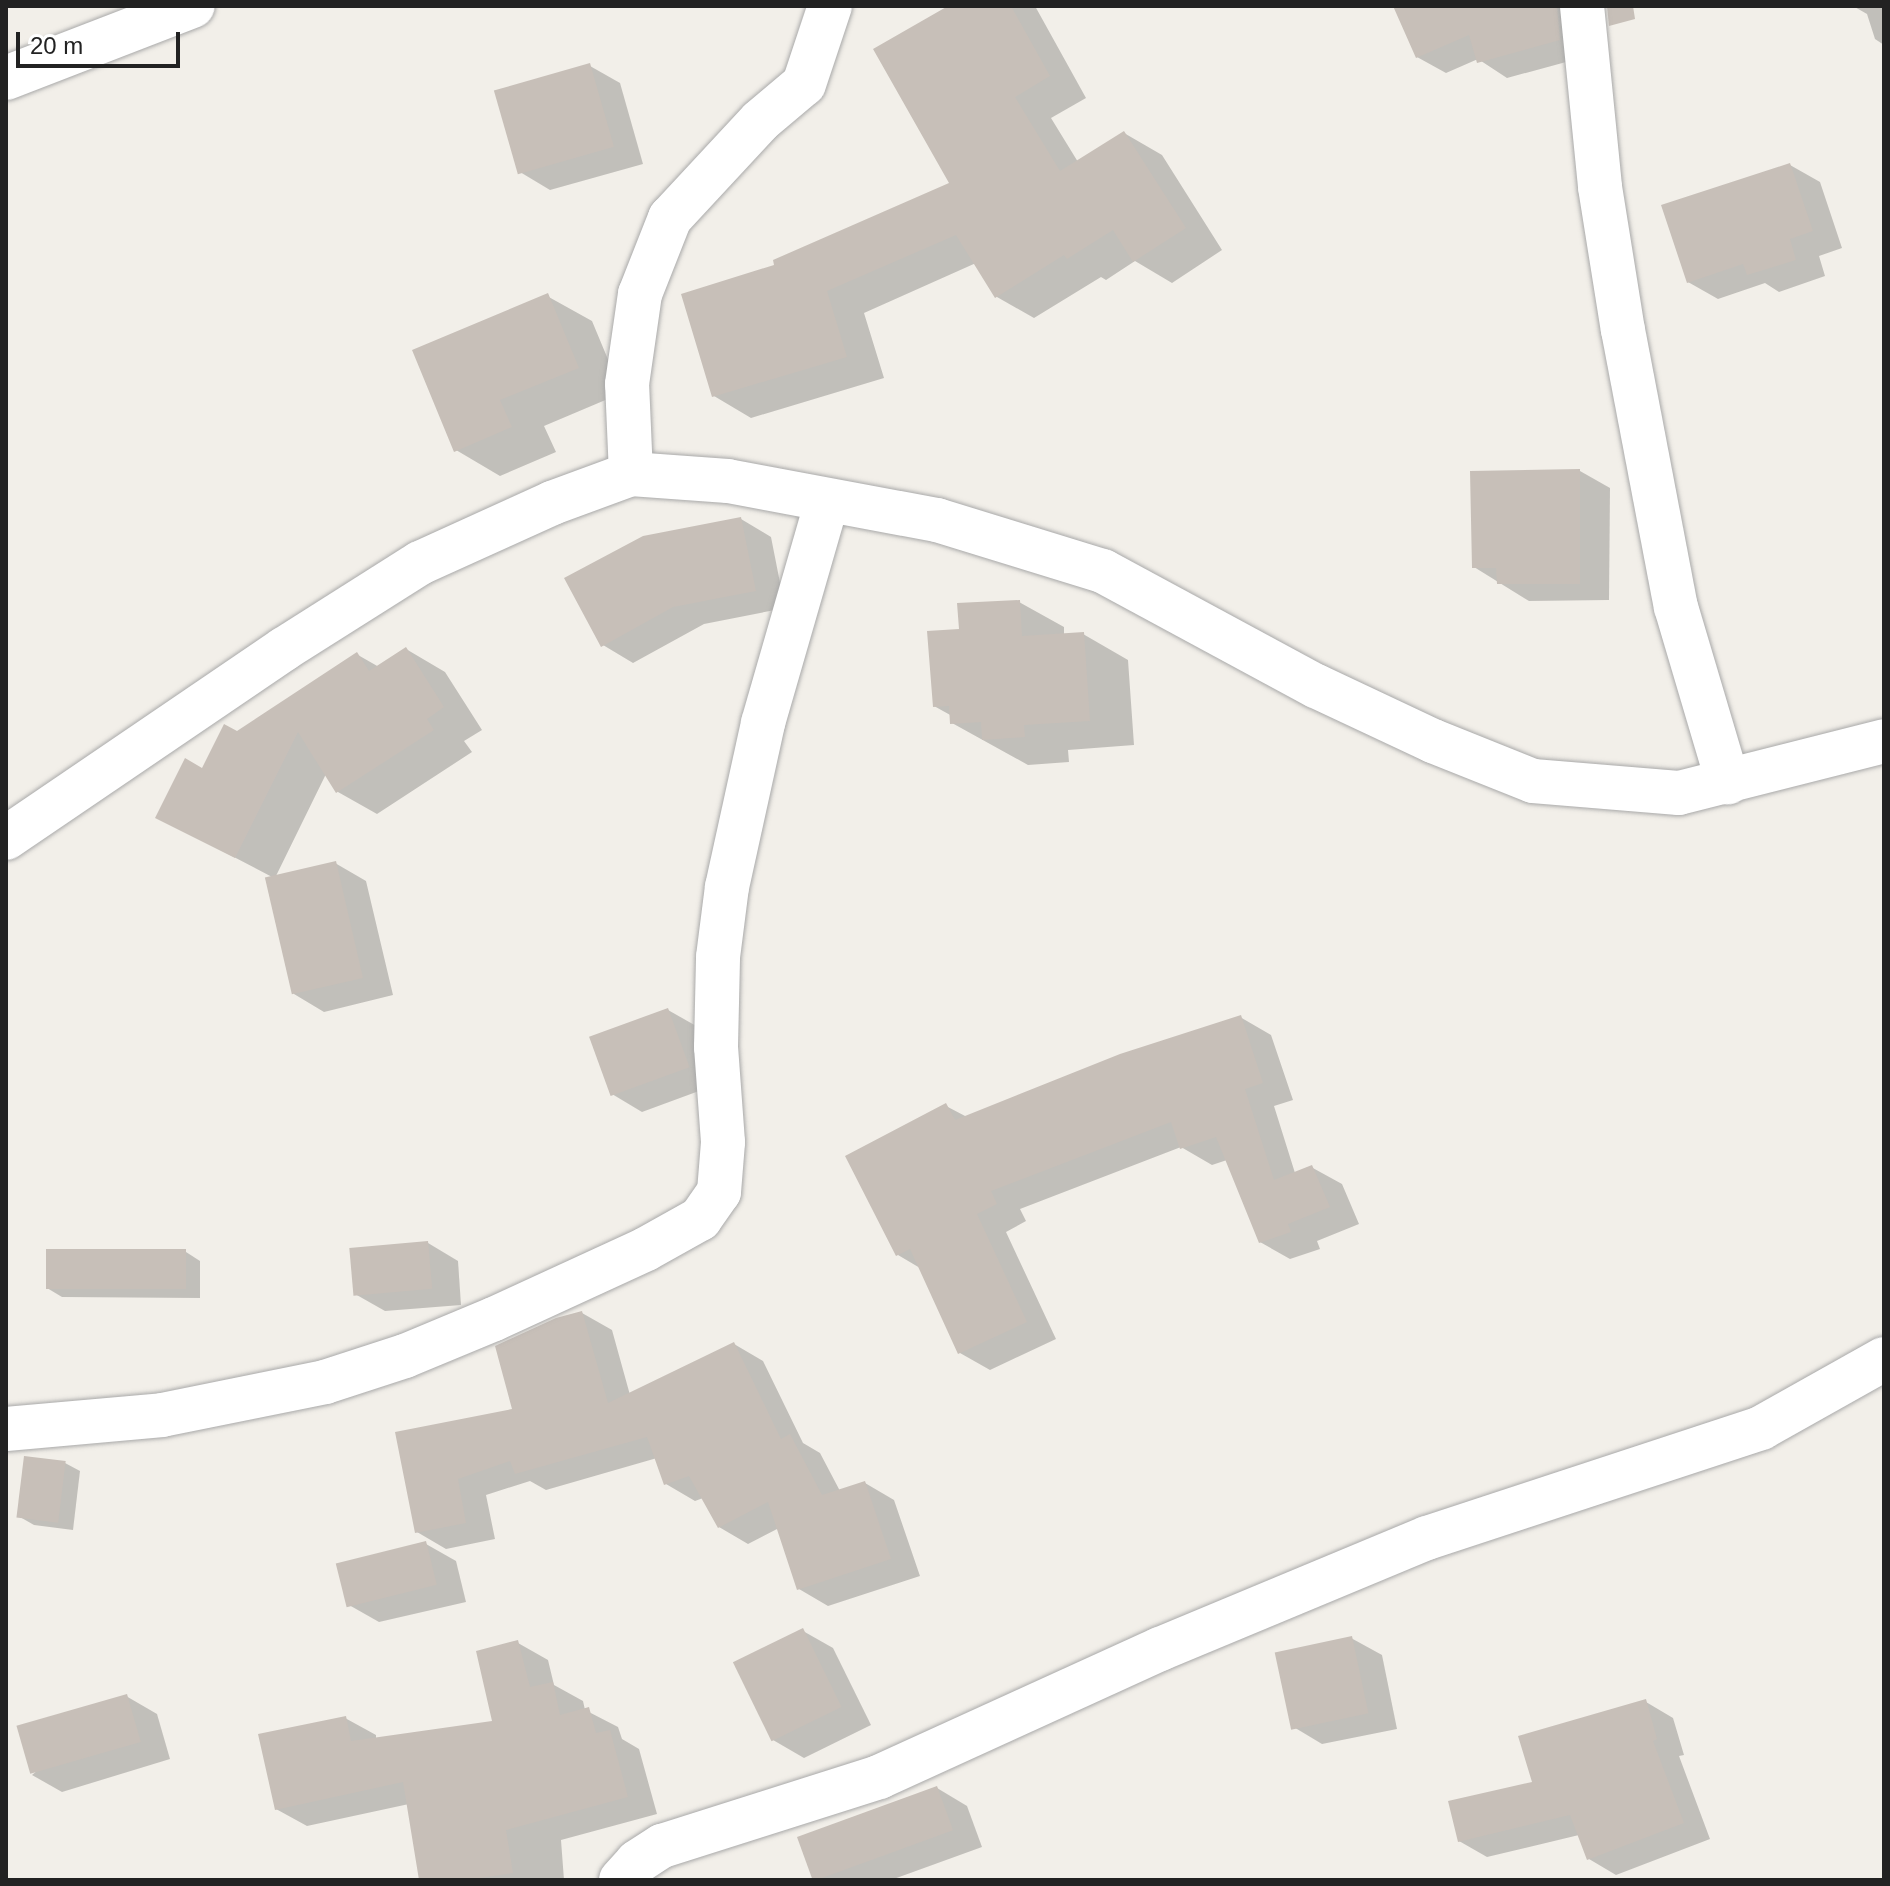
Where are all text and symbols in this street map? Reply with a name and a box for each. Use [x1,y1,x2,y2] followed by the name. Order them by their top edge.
[20,16,184,66] scale bar
[30,32,83,59] text: 20 m

